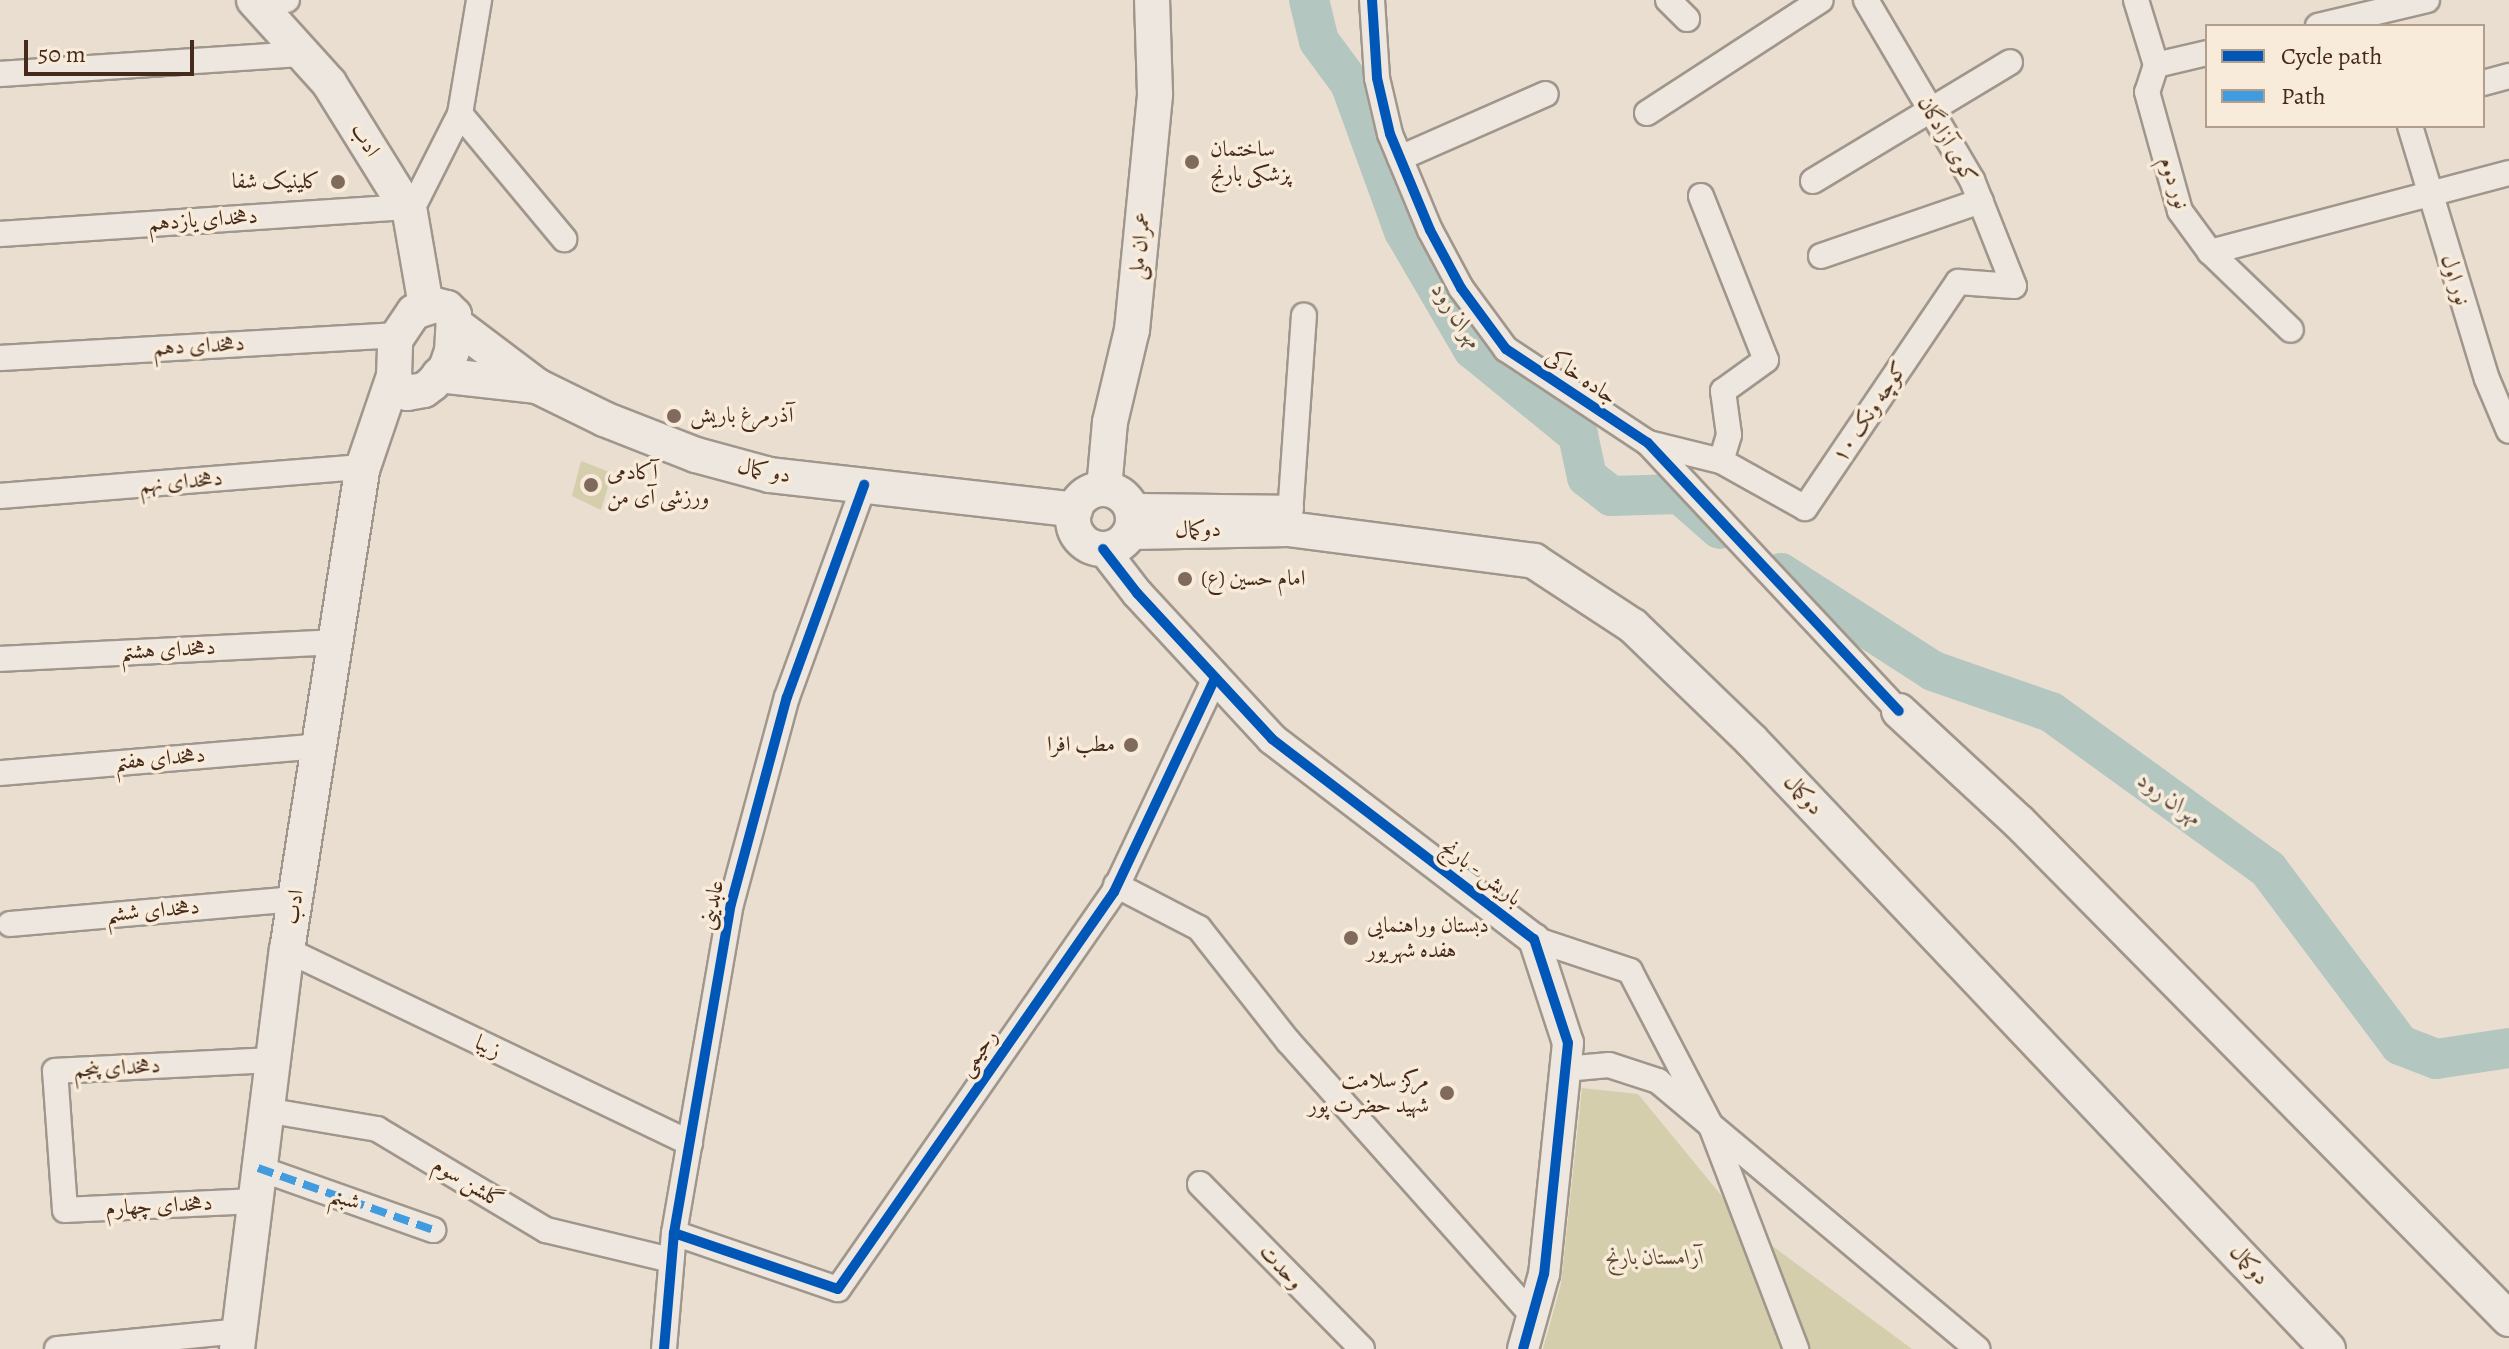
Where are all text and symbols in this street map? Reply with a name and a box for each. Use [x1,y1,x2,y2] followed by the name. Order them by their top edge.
[28,24,198,74] scale bar
[2205,24,2485,128] legend
[38,38,86,70] text: 50 m
[2281,40,2382,72] text: Cycle path
[2281,80,2326,112] text: Path
[1911,91,1983,189] street label: کوی آزادگان
[345,118,385,162] street label: ادب
[1210,136,1291,188] place label: ساختمان پزشکی بارنج
[1181,151,1203,173] marker: ساختمان پزشکی بارنج
[2153,153,2195,213] street label: نور دوم
[232,169,320,195] place label: کلینیک شفا
[327,171,349,193] marker: کلینیک شفا
[147,203,259,237] street label: دهخدای یازدهم
[1123,211,1157,281] street label: عمران ملی
[2434,251,2476,309] street label: نور اول
[1425,277,1489,355] water label: مهران رود
[152,330,246,362] street label: دهخدای دهم
[1540,343,1622,411] street label: جاده خاکی
[1827,356,1913,468] street label: کوچه ونک ۱۰
[690,403,793,429] place label: آذرمرغ باریش
[665,407,683,425] marker: آذرمرغ باریش
[735,453,793,489] street label: دو کمال
[607,459,709,510] place label: آکادمی ورزشی آی من
[138,465,224,499] street label: دهخدای نهم
[582,476,600,494] marker: آکادمی ورزشی آی من
[1175,516,1221,544] street label: دوکمال
[1201,566,1306,592] place label: امام حسین (ع)
[1176,570,1194,588] marker: امام حسین (ع)
[120,634,216,666] street label: دهخدای هشتم
[1047,732,1115,758] place label: مطب افرا
[1122,736,1140,754] marker: مطب افرا
[114,742,206,776] street label: دهخدای هفتم
[2132,766,2208,832] water label: مهران رود
[1778,769,1828,821] street label: دوکمال
[1435,834,1527,912] street label: باریش - بارنج
[694,878,730,932] street label: عابدینی
[278,888,310,926] street label: ادب
[105,894,201,928] street label: دهخدای ششم
[1367,912,1489,964] place label: دبستان وراهنمایی هفده شهریور
[1342,929,1360,947] marker: دبستان وراهنمایی هفده شهریور
[952,1024,1004,1082] street label: رحیمی
[471,1029,505,1065] street label: زیبا
[73,1053,161,1083] street label: دهخدای پنجم
[1308,1067,1429,1118] place label: مرکز سلامت شهید حضرت پور
[1436,1082,1458,1104] marker: مرکز سلامت شهید حضرت پور
[428,1152,508,1214] street label: گلشن سوم
[326,1182,364,1216] street label: شبنم
[105,1190,213,1222] street label: دهخدای چهارم
[1253,1239,1309,1295] street label: وحدت
[2224,1239,2274,1291] street label: دوکمال
[1606,1245,1704,1271] park label: آرامستان بارنج

